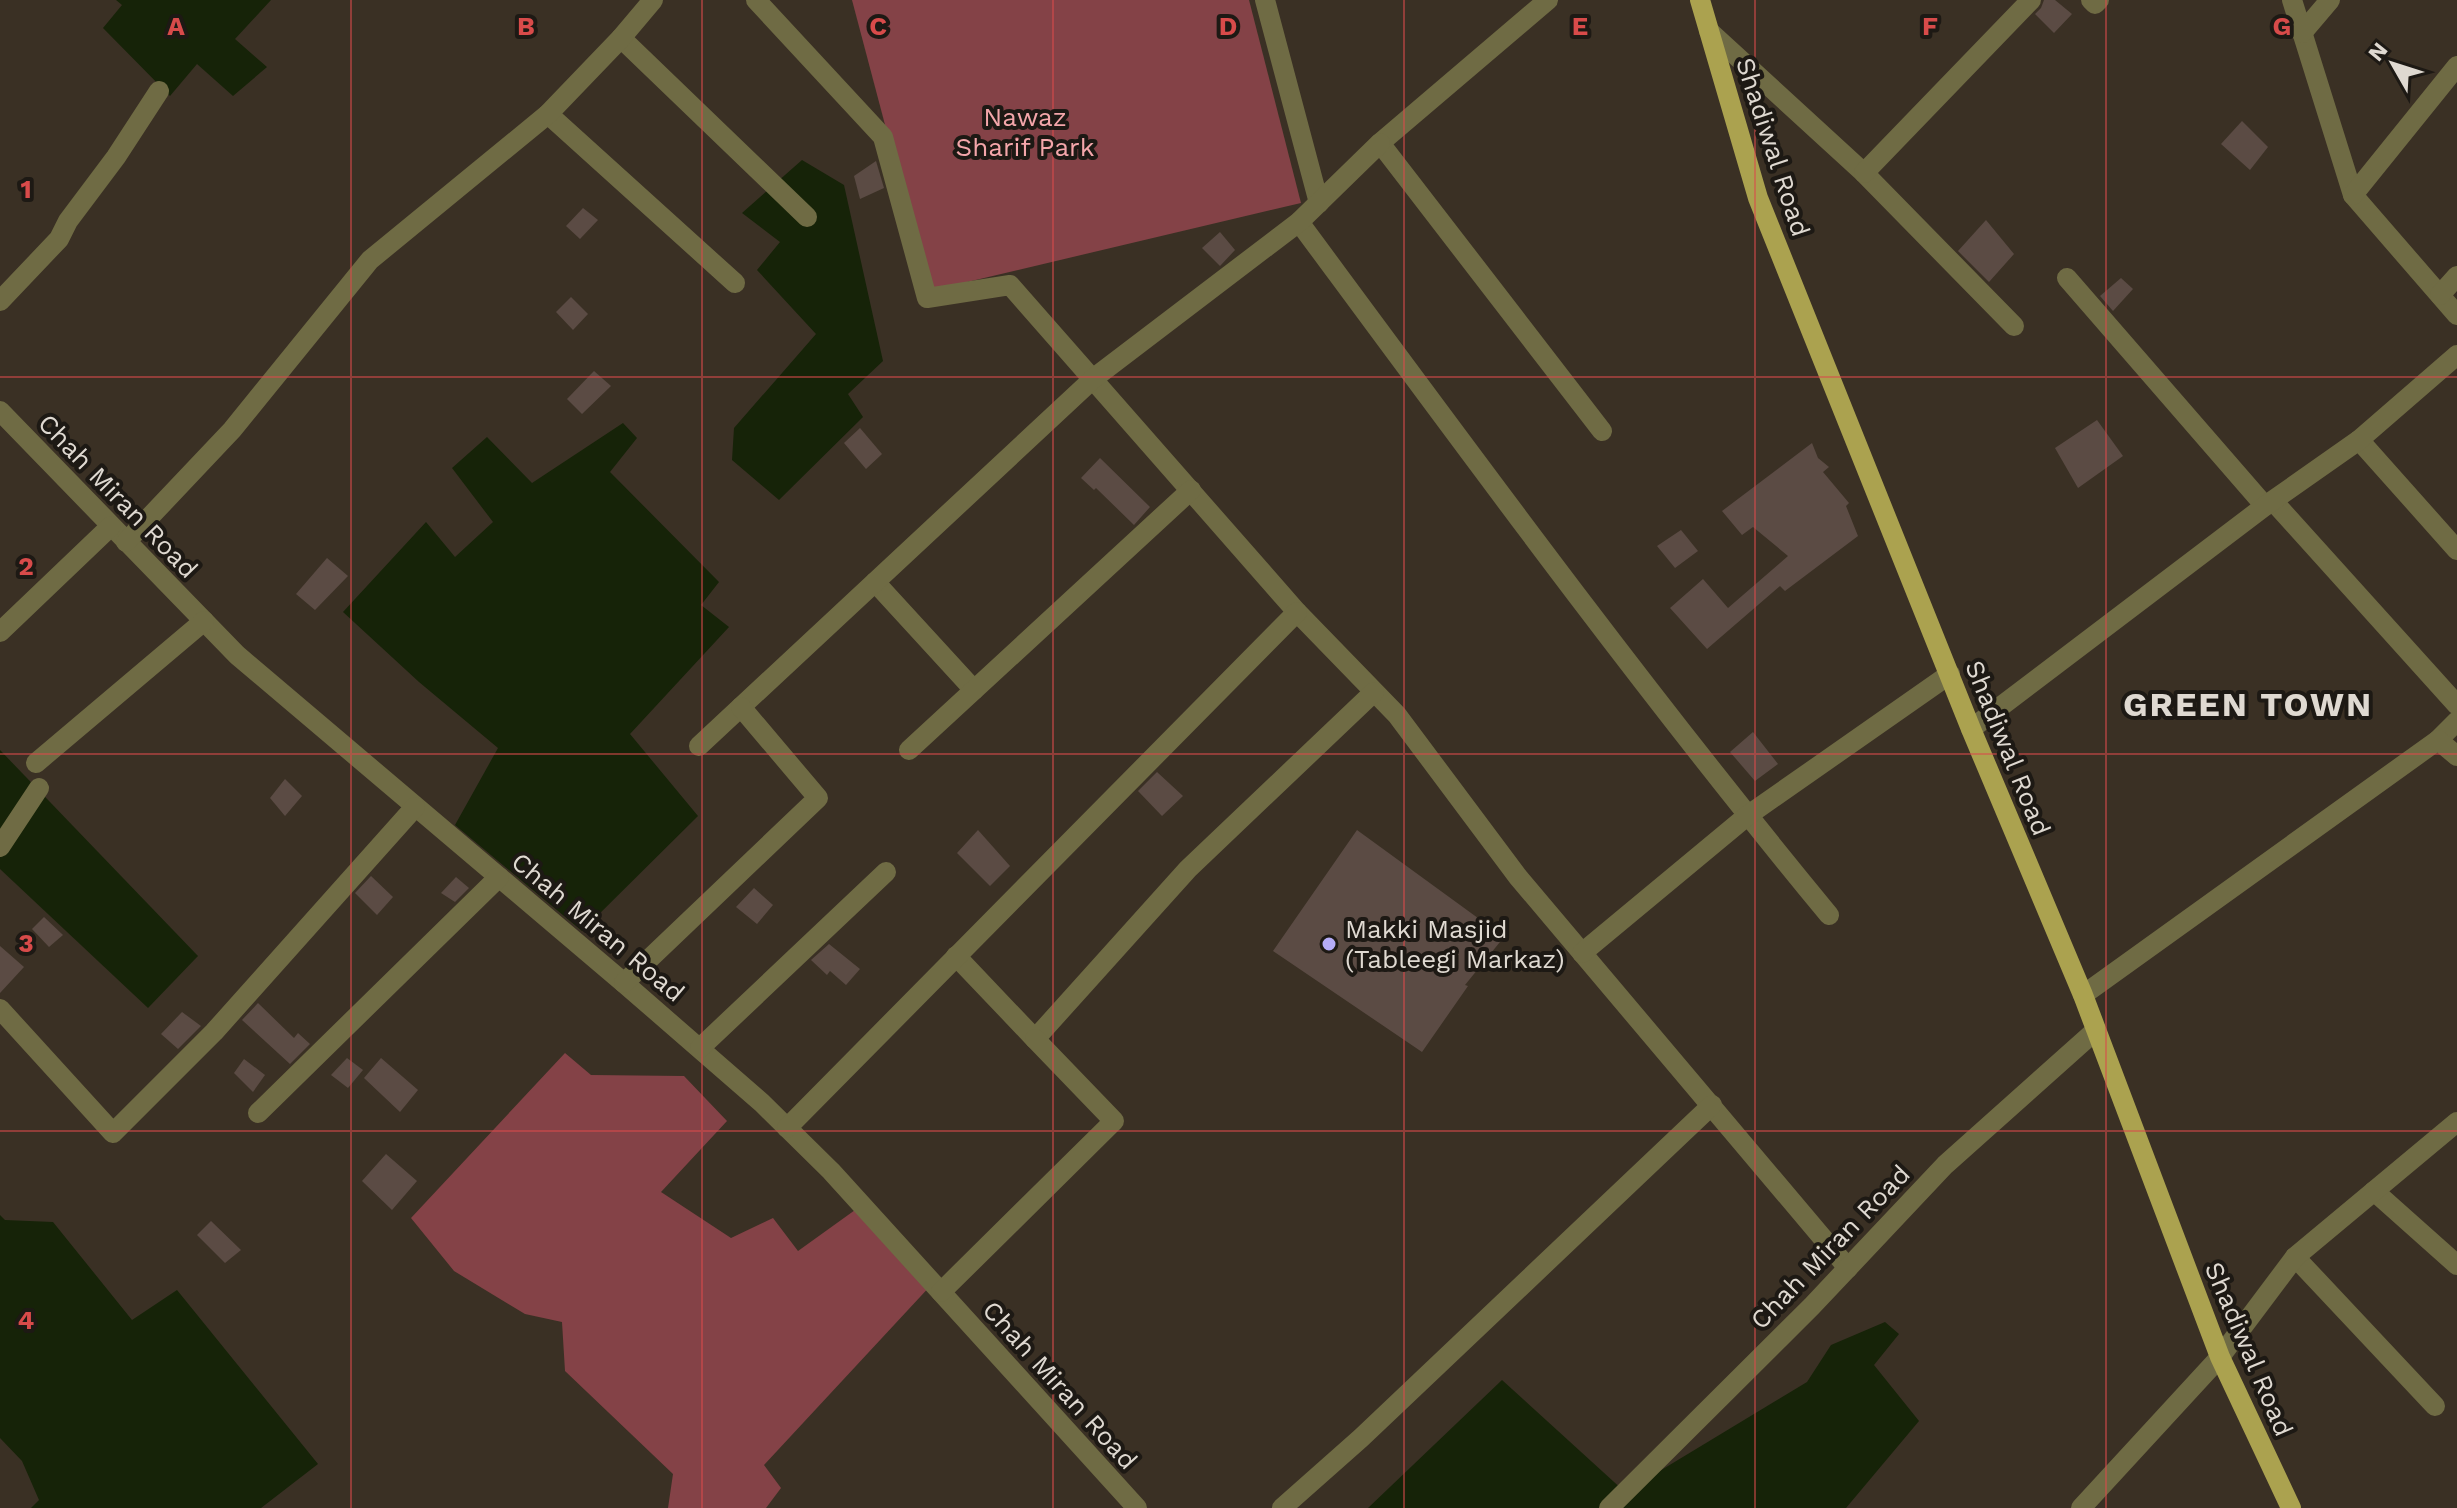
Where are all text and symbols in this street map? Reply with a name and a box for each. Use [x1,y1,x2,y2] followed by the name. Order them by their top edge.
[167,11,185,41] text: A
[517,11,535,41] text: B
[869,11,887,41] text: C
[1219,11,1237,41] text: D
[1572,11,1588,41] text: E
[1922,11,1938,41] text: F
[2273,11,2291,41] text: G
[2353,24,2433,104] north arrow
[2363,38,2393,66] text: N
[1730,54,1816,240] street label: Shadiwal Road
[956,102,1095,162] park label: Nawaz Sharif Park
[20,174,32,204] text: 1
[32,408,204,584] street label: Chah Miran Road
[18,551,34,581] text: 2
[1959,656,2057,840] street label: Shadiwal Road
[2123,684,2373,724] district label: GREEN TOWN
[506,846,690,1008] street label: Chah Miran Road
[1345,914,1565,974] place label: Makki Masjid (Tableegi Markaz)
[18,928,34,958] text: 3
[1320,935,1338,953] marker: Makki Masjid (Tableegi Markaz)
[1744,1159,1916,1335] street label: Chah Miran Road
[2199,1257,2299,1441] street label: Shadiwal Road
[977,1295,1143,1475] street label: Chah Miran Road
[18,1305,35,1335] text: 4

